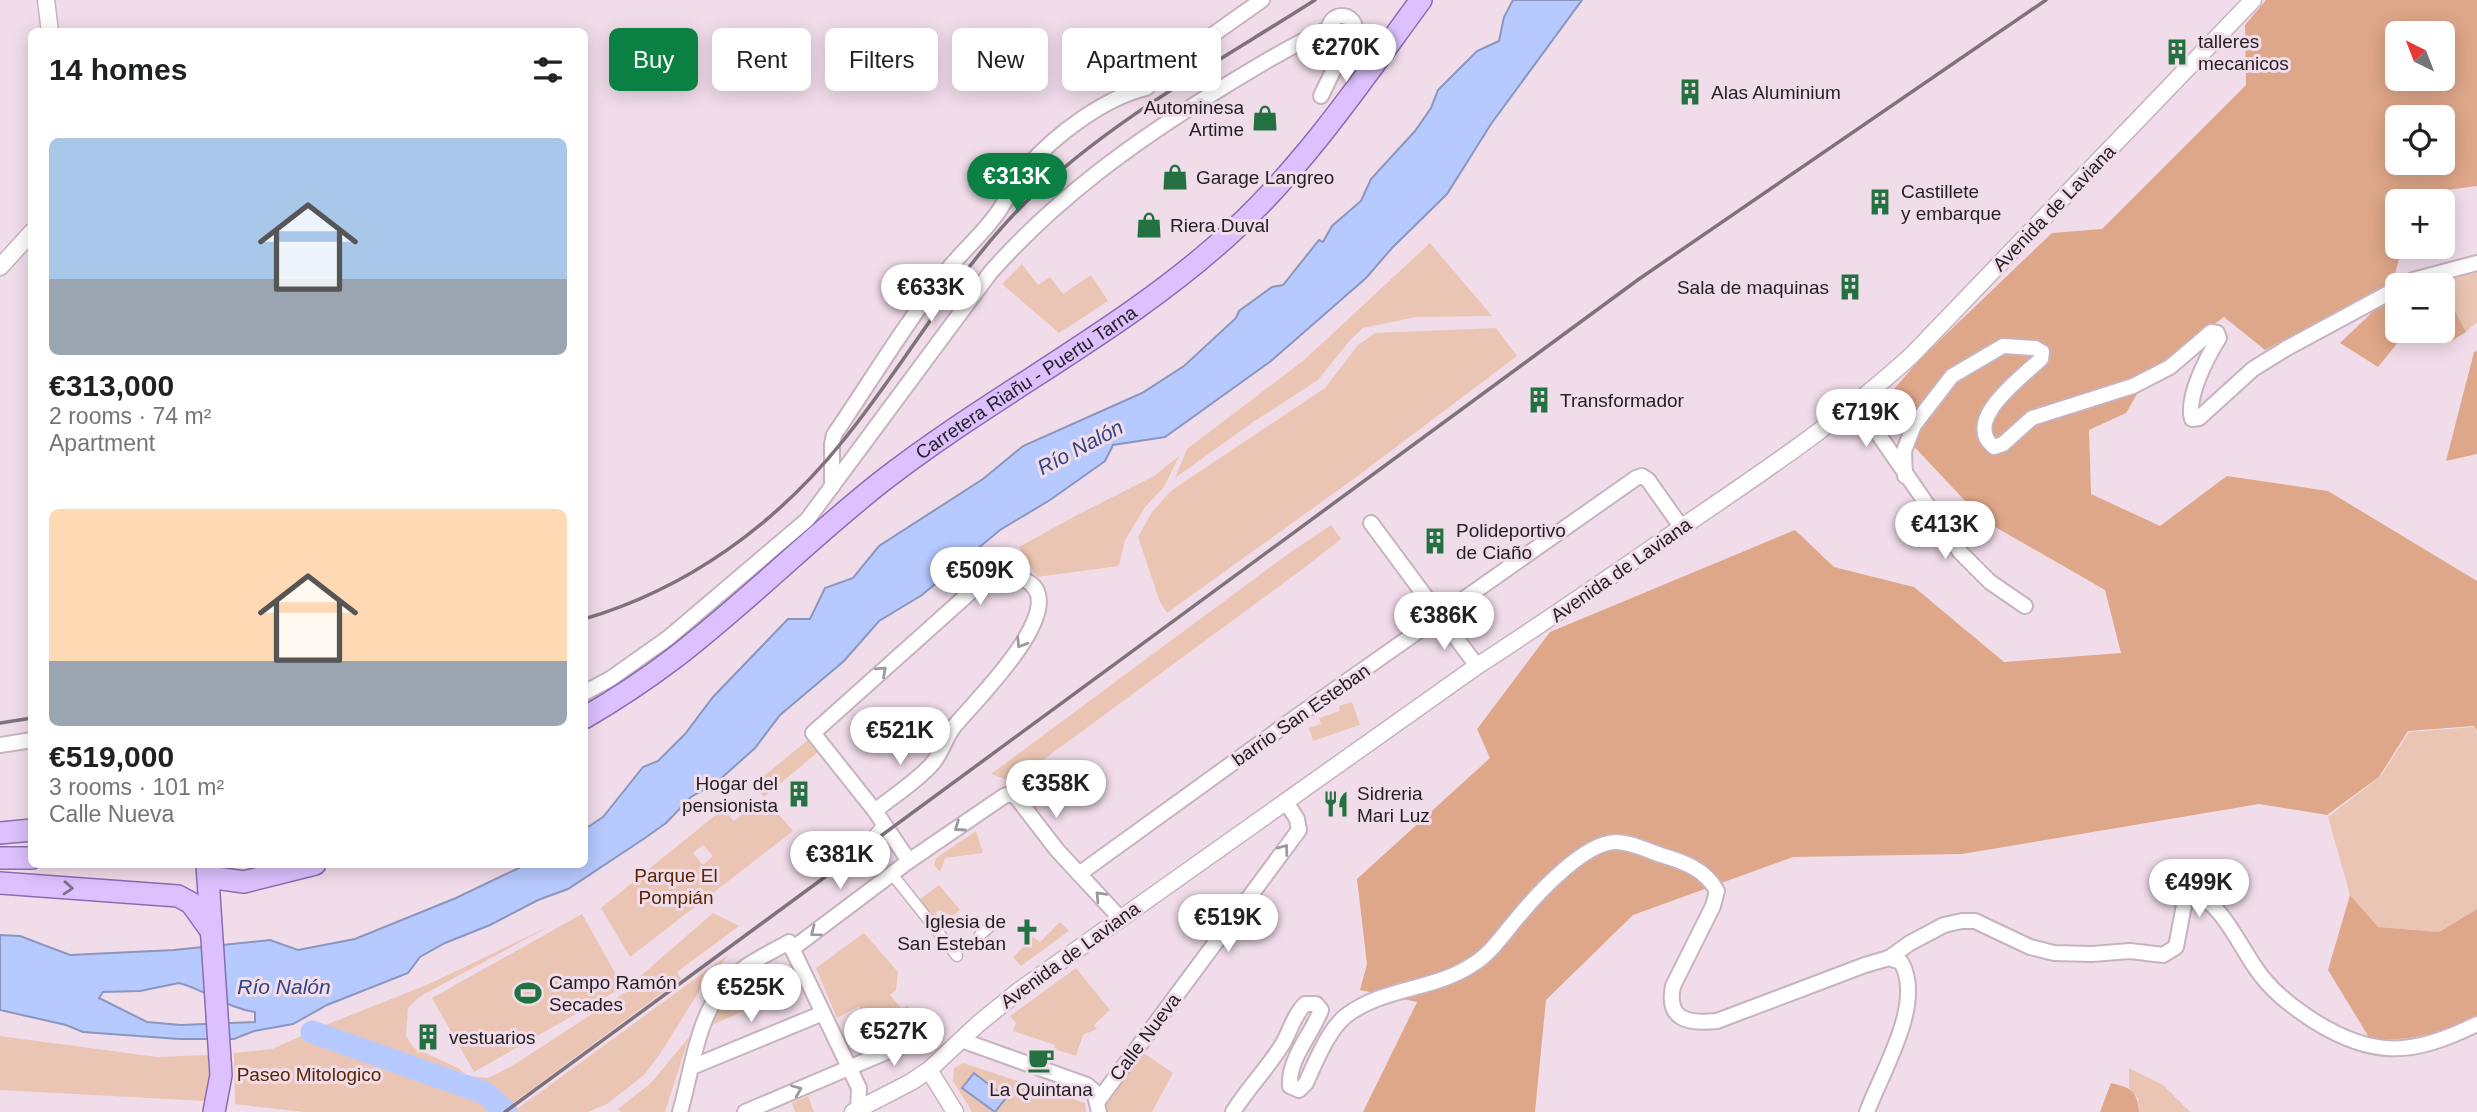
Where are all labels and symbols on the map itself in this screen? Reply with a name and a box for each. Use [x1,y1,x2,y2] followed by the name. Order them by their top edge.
[2385,21,2455,91] north arrow
[1297,24,1395,84] pin: €270K
[2198,31,2289,74] place label: talleres mecanicos
[2162,37,2192,67] building icon: talleres mecanicos
[1675,77,1705,107] building icon: Alas Aluminium
[1711,82,1841,103] place label: Alas Aluminium
[1144,97,1244,140] place label: Autominesa Artime
[1250,103,1280,133] shop icon: Autominesa Artime
[1989,140,2120,275] street label: Avenida de Laviana
[968,154,1066,213] pin: €313K
[1160,162,1190,192] shop icon: Garage Langreo
[1196,167,1334,188] place label: Garage Langreo
[1901,181,2001,224] place label: Castillete y embarque
[1865,187,1895,217] building icon: Castillete y embarque
[1134,210,1164,240] shop icon: Riera Duval
[1170,215,1269,236] place label: Riera Duval
[882,264,980,324] pin: €633K
[1835,272,1865,302] building icon: Sala de maquinas
[1677,277,1829,298] place label: Sala de maquinas
[911,301,1141,463] street label: Carretera Riañu - Puertu Tarna
[1524,385,1554,415] building icon: Transformador
[1560,390,1685,411] place label: Transformador
[1817,390,1915,449] pin: €719K
[1033,415,1127,479] water label: Río Nalón
[1896,502,1994,561] pin: €413K
[1547,513,1696,626] street label: Avenida de Laviana
[1456,520,1566,563] place label: Polideportivo de Ciaño
[1420,526,1450,556] building icon: Polideportivo de Ciaño
[931,548,1029,607] pin: €509K
[1395,592,1493,652] pin: €386K
[1017,636,1030,649] one-way arrow
[1228,660,1374,770] street label: barrio San Esteban
[874,667,887,679] one-way arrow
[851,708,949,767] pin: €521K
[1007,760,1105,820] pin: €358K
[682,773,778,816] place label: Hogar del pensionista
[784,779,814,809] building icon: Hogar del pensionista
[1357,783,1430,826] place label: Sidreria Mari Luz
[1321,789,1351,819] restaurant icon: Sidreria Mari Luz
[954,819,967,832] one-way arrow
[791,832,889,891] pin: €381K
[1276,844,1288,857] one-way arrow
[2150,860,2248,919] pin: €499K
[634,865,718,908] park label: Parque El Pompián
[63,880,74,895] one-way arrow
[1095,891,1108,904] one-way arrow
[1179,894,1277,954] pin: €519K
[996,897,1144,1012] street label: Avenida de Laviana
[897,911,1006,954] place label: Iglesia de San Esteban
[1012,917,1042,947] church icon: Iglesia de San Esteban
[810,923,823,936] one-way arrow
[702,964,800,1024] pin: €525K
[549,972,677,1015] place label: Campo Ramón Secades
[237,975,331,998] water label: Río Nalón
[513,978,543,1008] sports icon: Campo Ramón Secades
[1105,989,1185,1085] street label: Calle Nueva
[845,1009,943,1068] pin: €527K
[413,1022,443,1052] building icon: vestuarios
[449,1027,536,1048] place label: vestuarios
[1026,1045,1056,1075] cafe icon: La Quintana
[237,1064,381,1085] park label: Paseo Mitologico
[989,1079,1093,1100] place label: La Quintana
[790,1084,802,1098] one-way arrow

